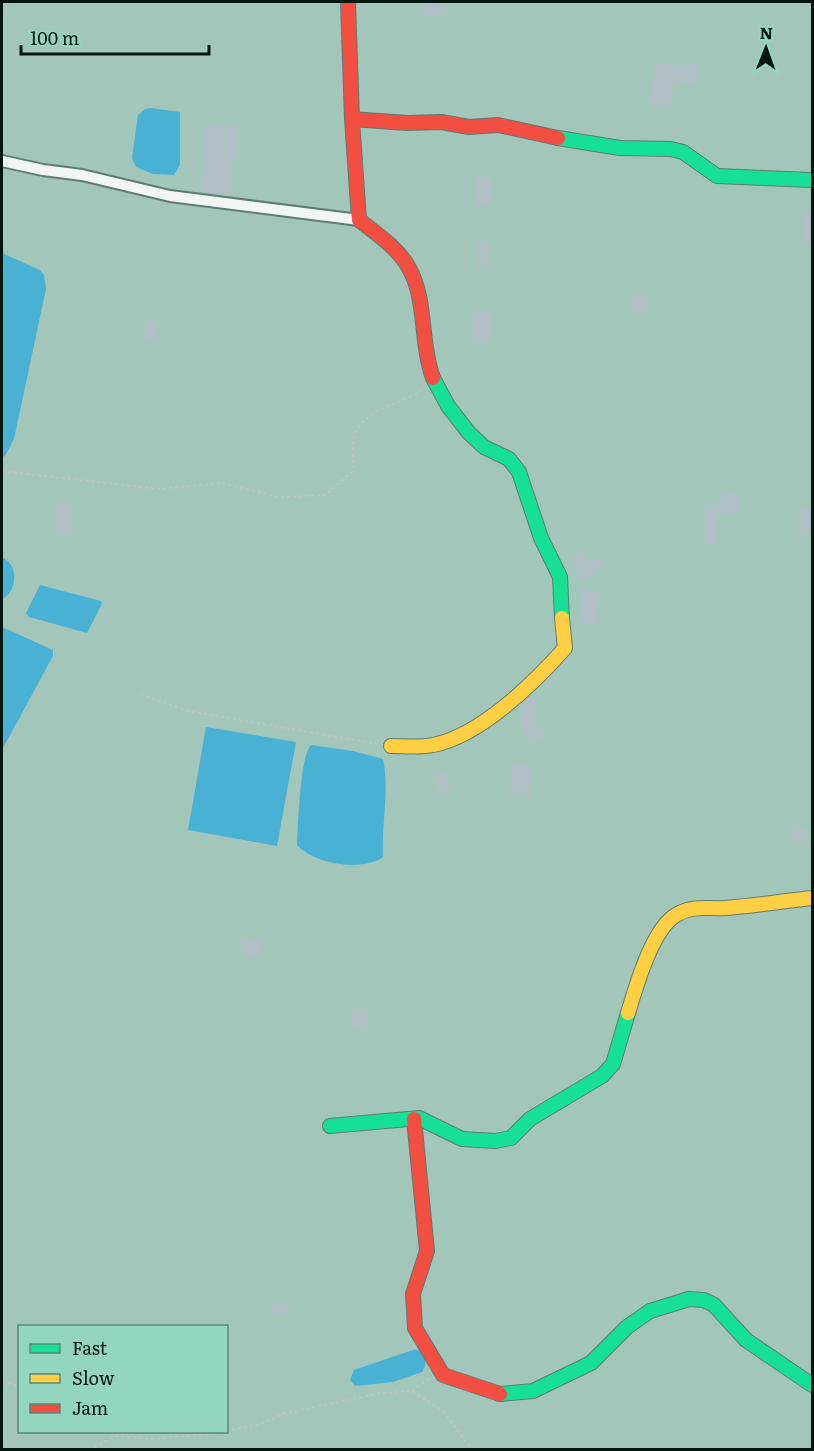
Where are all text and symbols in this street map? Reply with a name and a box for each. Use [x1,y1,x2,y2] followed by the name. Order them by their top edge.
[21,18,208,56] scale bar
[736,18,796,78] north arrow
[759,20,773,44] text: N
[30,24,79,51] text: 100 m
[18,1325,228,1433] legend
[72,1334,108,1361] text: Fast
[72,1364,115,1391] text: Slow
[72,1394,108,1421] text: Jam

